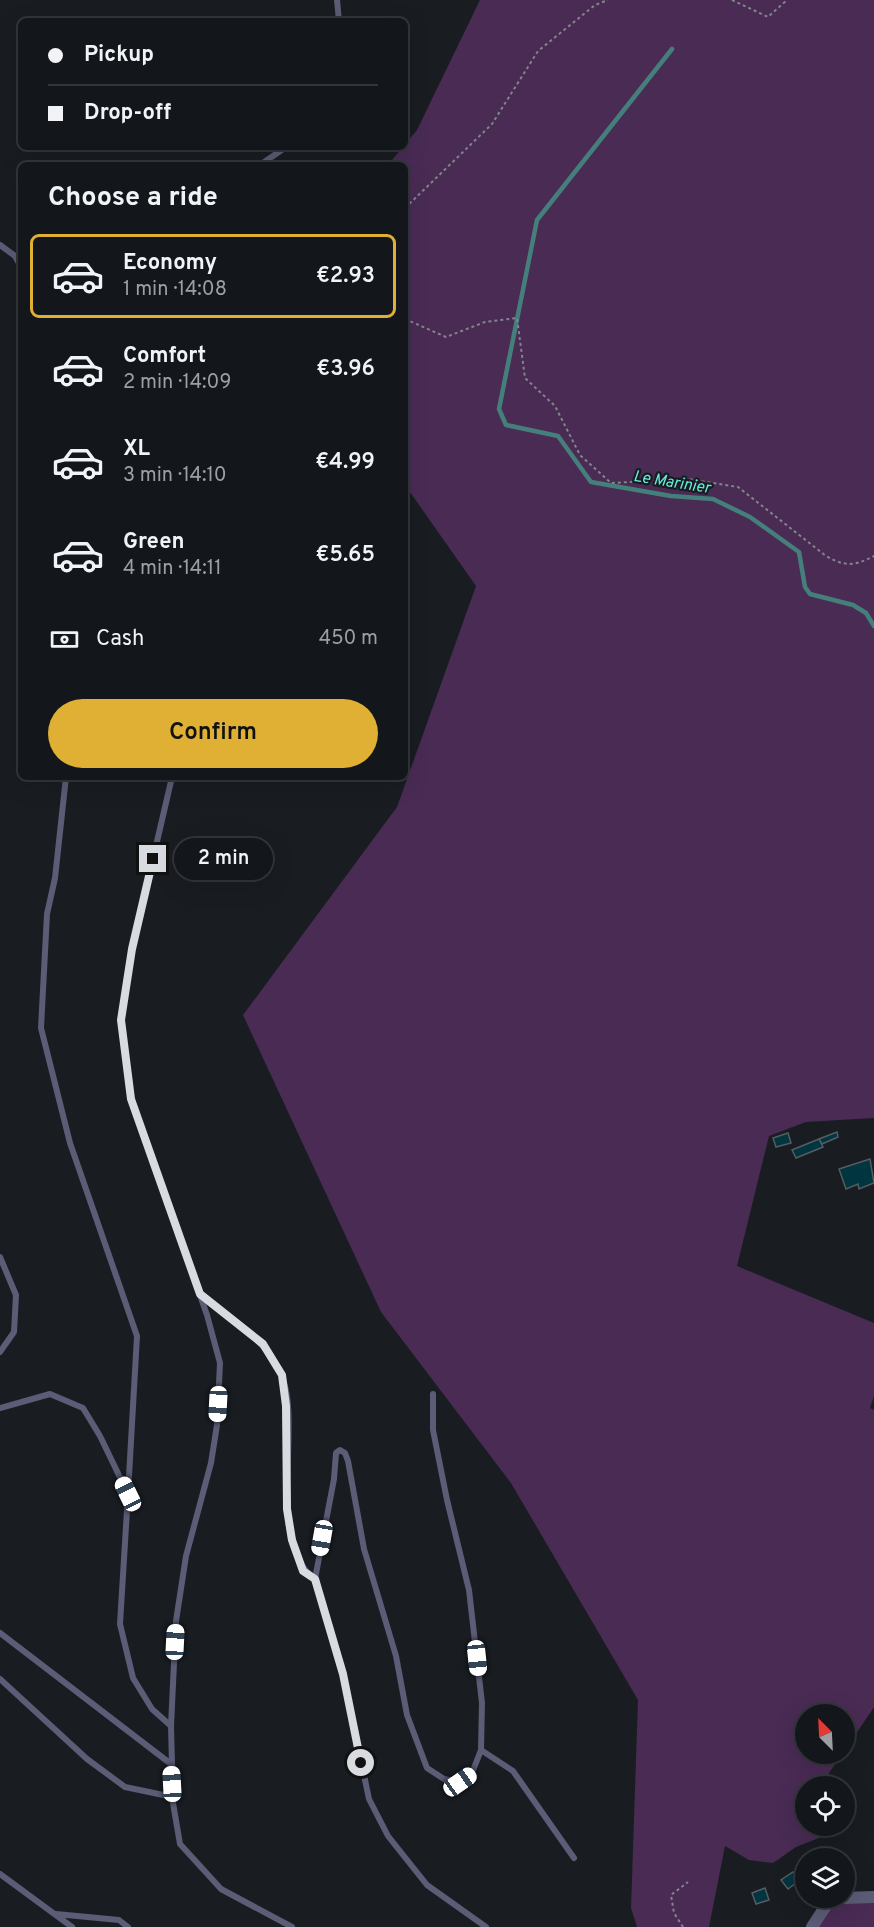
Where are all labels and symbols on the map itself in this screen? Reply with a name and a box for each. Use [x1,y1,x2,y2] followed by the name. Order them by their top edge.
[632,467,713,499] water label: Le Marinier
[174,838,273,880] callout: 2 min
[139,845,166,872] route end
[208,1386,228,1422] car
[112,1474,144,1514] car
[310,1519,334,1557] car
[165,1624,185,1660] car
[466,1639,488,1677] car
[795,1704,855,1764] north arrow
[347,1749,374,1776] route start
[440,1764,480,1800] car
[162,1766,182,1802] car

